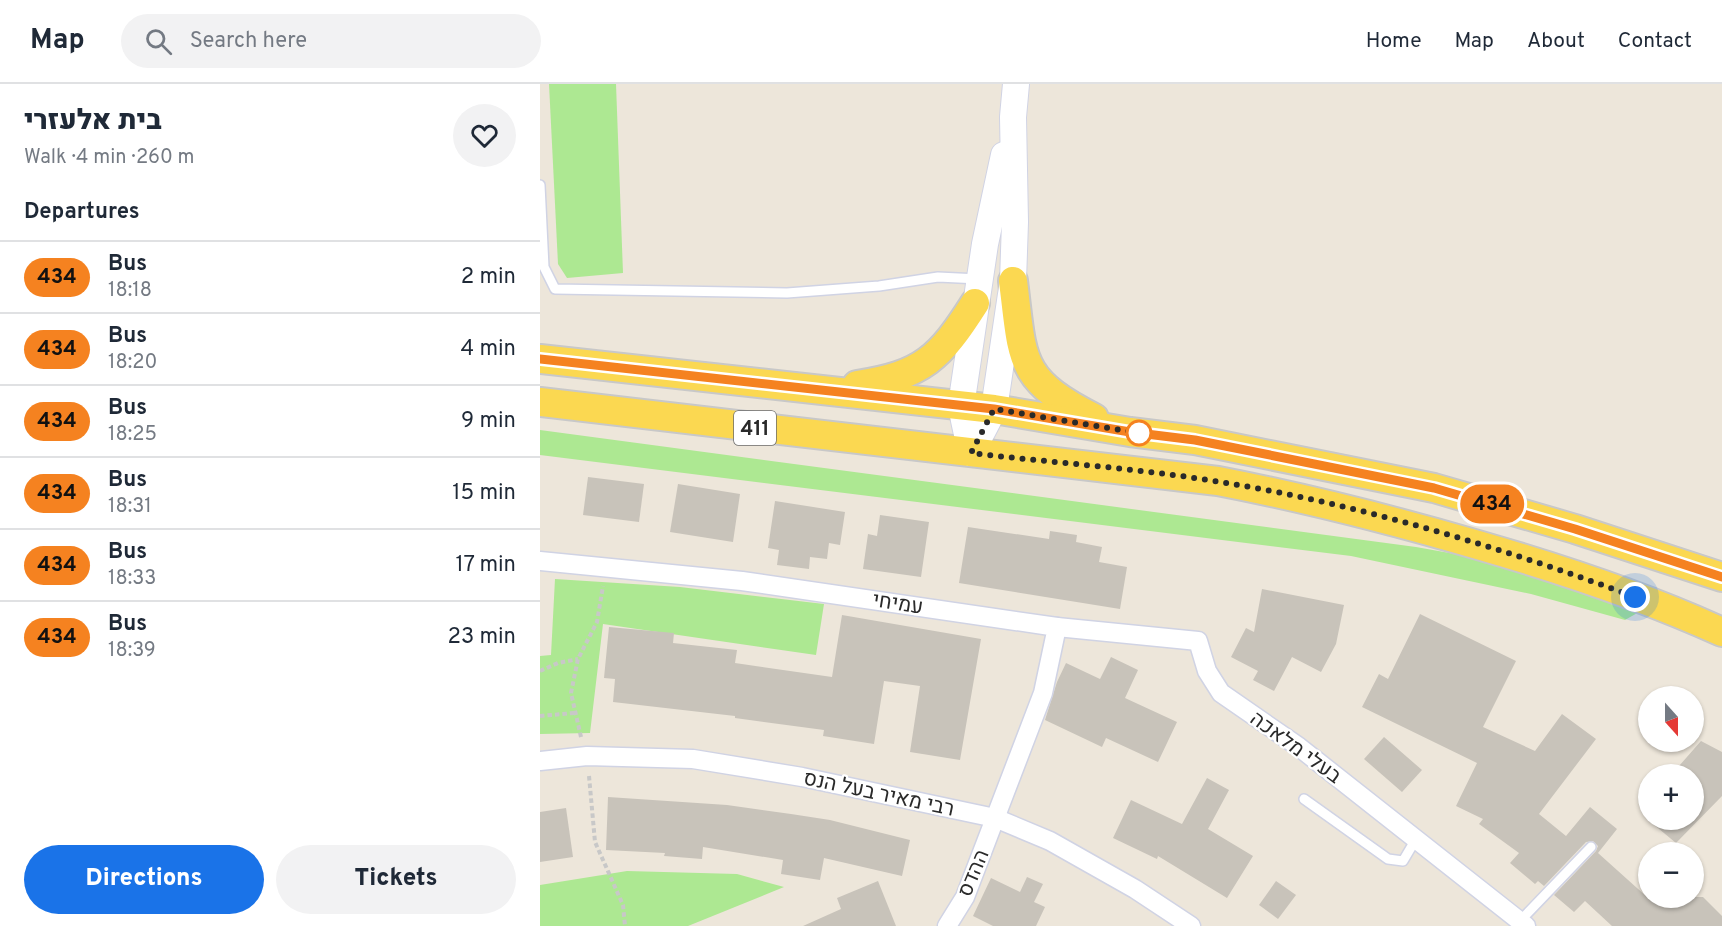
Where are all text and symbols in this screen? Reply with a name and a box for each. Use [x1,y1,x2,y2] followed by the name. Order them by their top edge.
[121,14,541,68] search box
[30,23,85,59] text: Map
[142,25,175,58] icon: search
[190,28,307,55] text: Search here
[1366,28,1422,55] text: Home
[1455,28,1494,55] text: Map
[1527,28,1585,55] text: About
[1618,28,1692,55] text: Contact
[24,104,162,140] text: בית אלעזרי
[453,104,516,167] button: heart
[24,145,195,171] text: Walk · 4 min · 260 m
[24,199,140,226] text: Departures
[108,251,147,278] text: Bus
[37,264,77,291] text: 434
[461,264,516,291] text: 2 min
[108,278,152,304] text: 18:18
[108,323,147,350] text: Bus
[37,336,77,363] text: 434
[461,336,516,363] text: 4 min
[108,350,157,376] text: 18:20
[108,395,147,422] text: Bus
[37,408,77,435] text: 434
[461,408,516,435] text: 9 min
[734,411,776,445] road number: 411
[1126,420,1152,446] unlabelled marker
[108,422,157,448] text: 18:25
[108,467,147,494] text: Bus
[37,480,77,507] text: 434
[452,480,516,507] text: 15 min
[1458,484,1526,524] line badge: 434
[1472,491,1512,518] text: 434
[108,494,152,520] text: 18:31
[108,539,147,566] text: Bus
[37,552,77,579] text: 434
[456,552,516,579] text: 17 min
[108,566,156,592] text: 18:33
[1620,582,1650,612] your location
[871,587,925,622] street label: עמיחי
[108,611,147,638] text: Bus
[37,624,77,651] text: 434
[448,624,516,651] text: 23 min
[108,638,156,664] text: 18:39
[1638,686,1704,752] north arrow
[1638,686,1704,908] map controls
[1244,706,1346,790] street label: בעלי מלאכה
[1638,764,1704,830] button: +
[801,765,956,824] street label: רבי מאיר בעל הנס
[1638,842,1704,908] button: −
[24,845,264,914] button: Directions
[276,845,516,914] button: Tickets
[952,846,996,901] street label: ההדס

